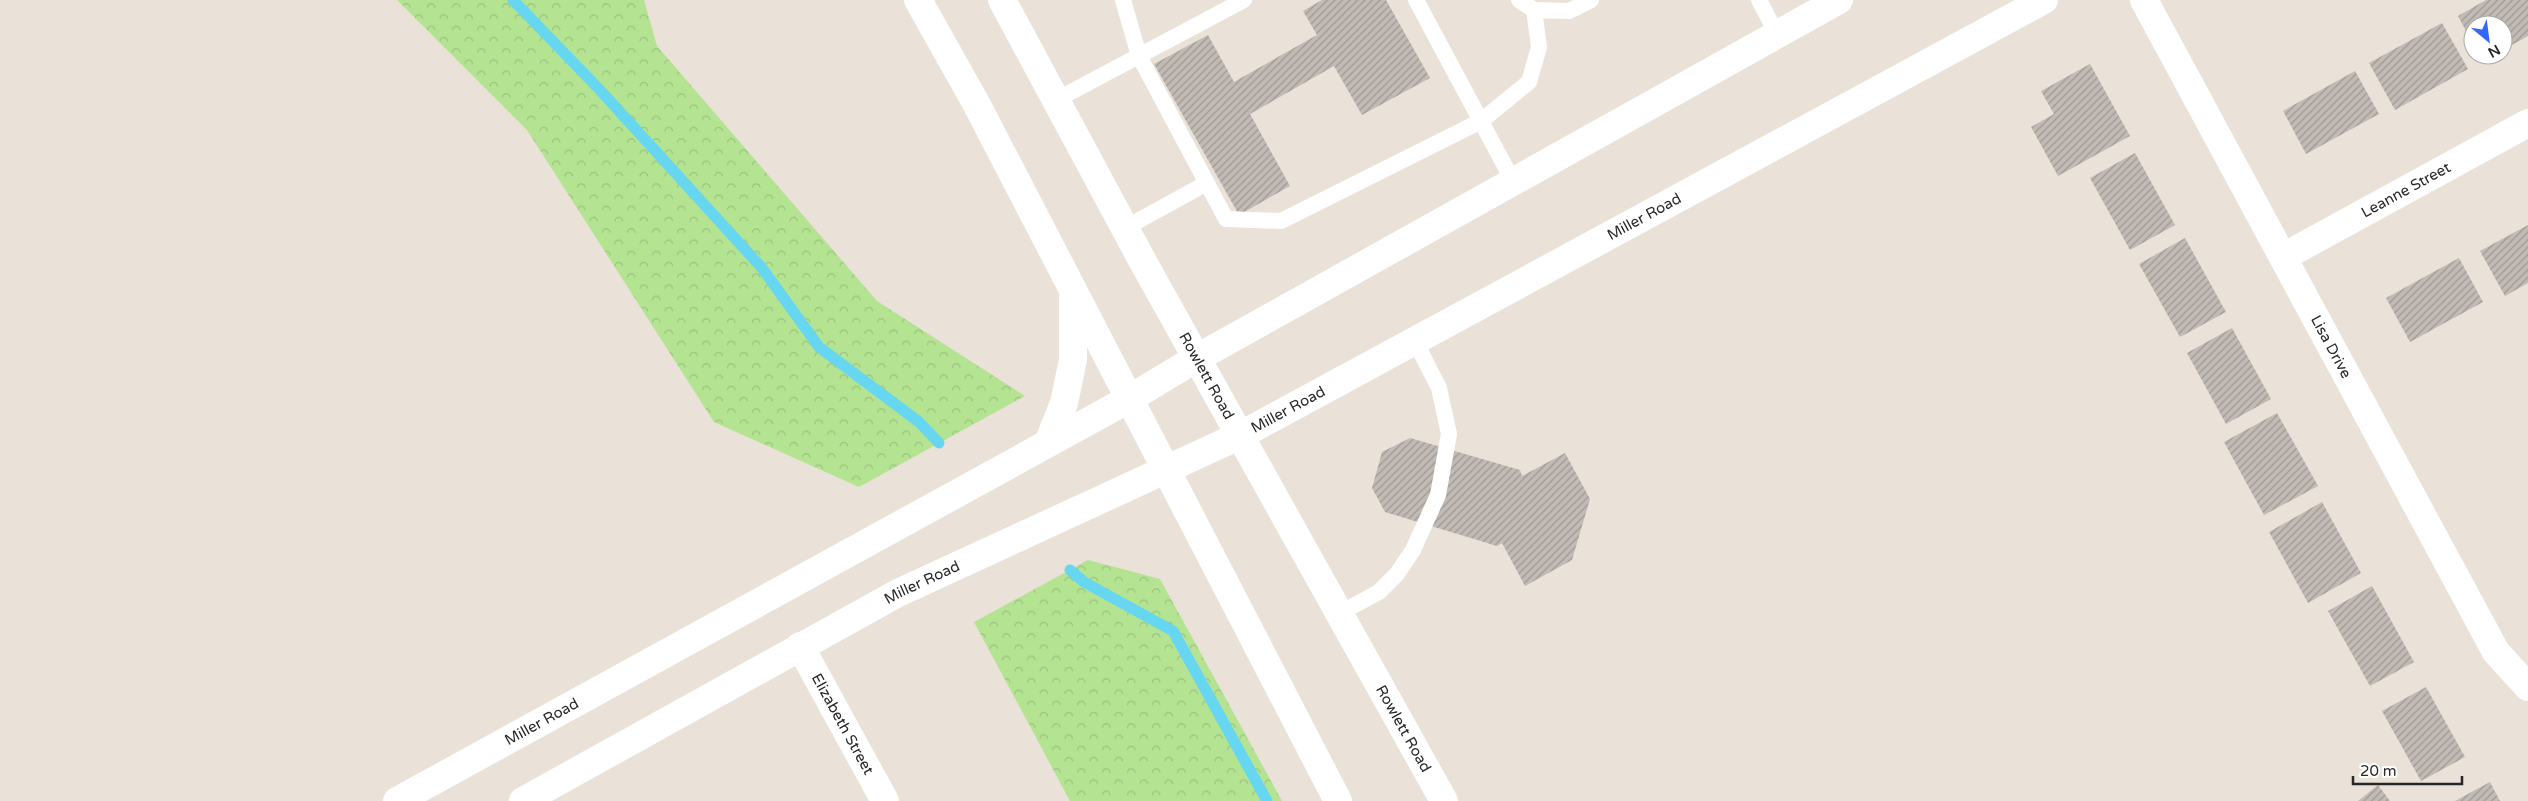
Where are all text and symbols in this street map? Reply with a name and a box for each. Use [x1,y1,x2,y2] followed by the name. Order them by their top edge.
[2463,15,2513,65] north arrow
[2485,41,2503,61] text: N
[2358,158,2454,222] street label: Leanne Street
[1604,189,1684,244] street label: Miller Road
[2307,312,2355,381] street label: Lisa Drive
[1175,329,1238,423] street label: Rowlett Road
[1248,382,1328,437] street label: Miller Road
[881,557,963,608] street label: Miller Road
[808,670,878,778] street label: Elizabeth Street
[1372,682,1435,775] street label: Rowlett Road
[502,694,582,749] street label: Miller Road
[2353,754,2462,786] scale bar
[2360,762,2397,780] text: 20 m

